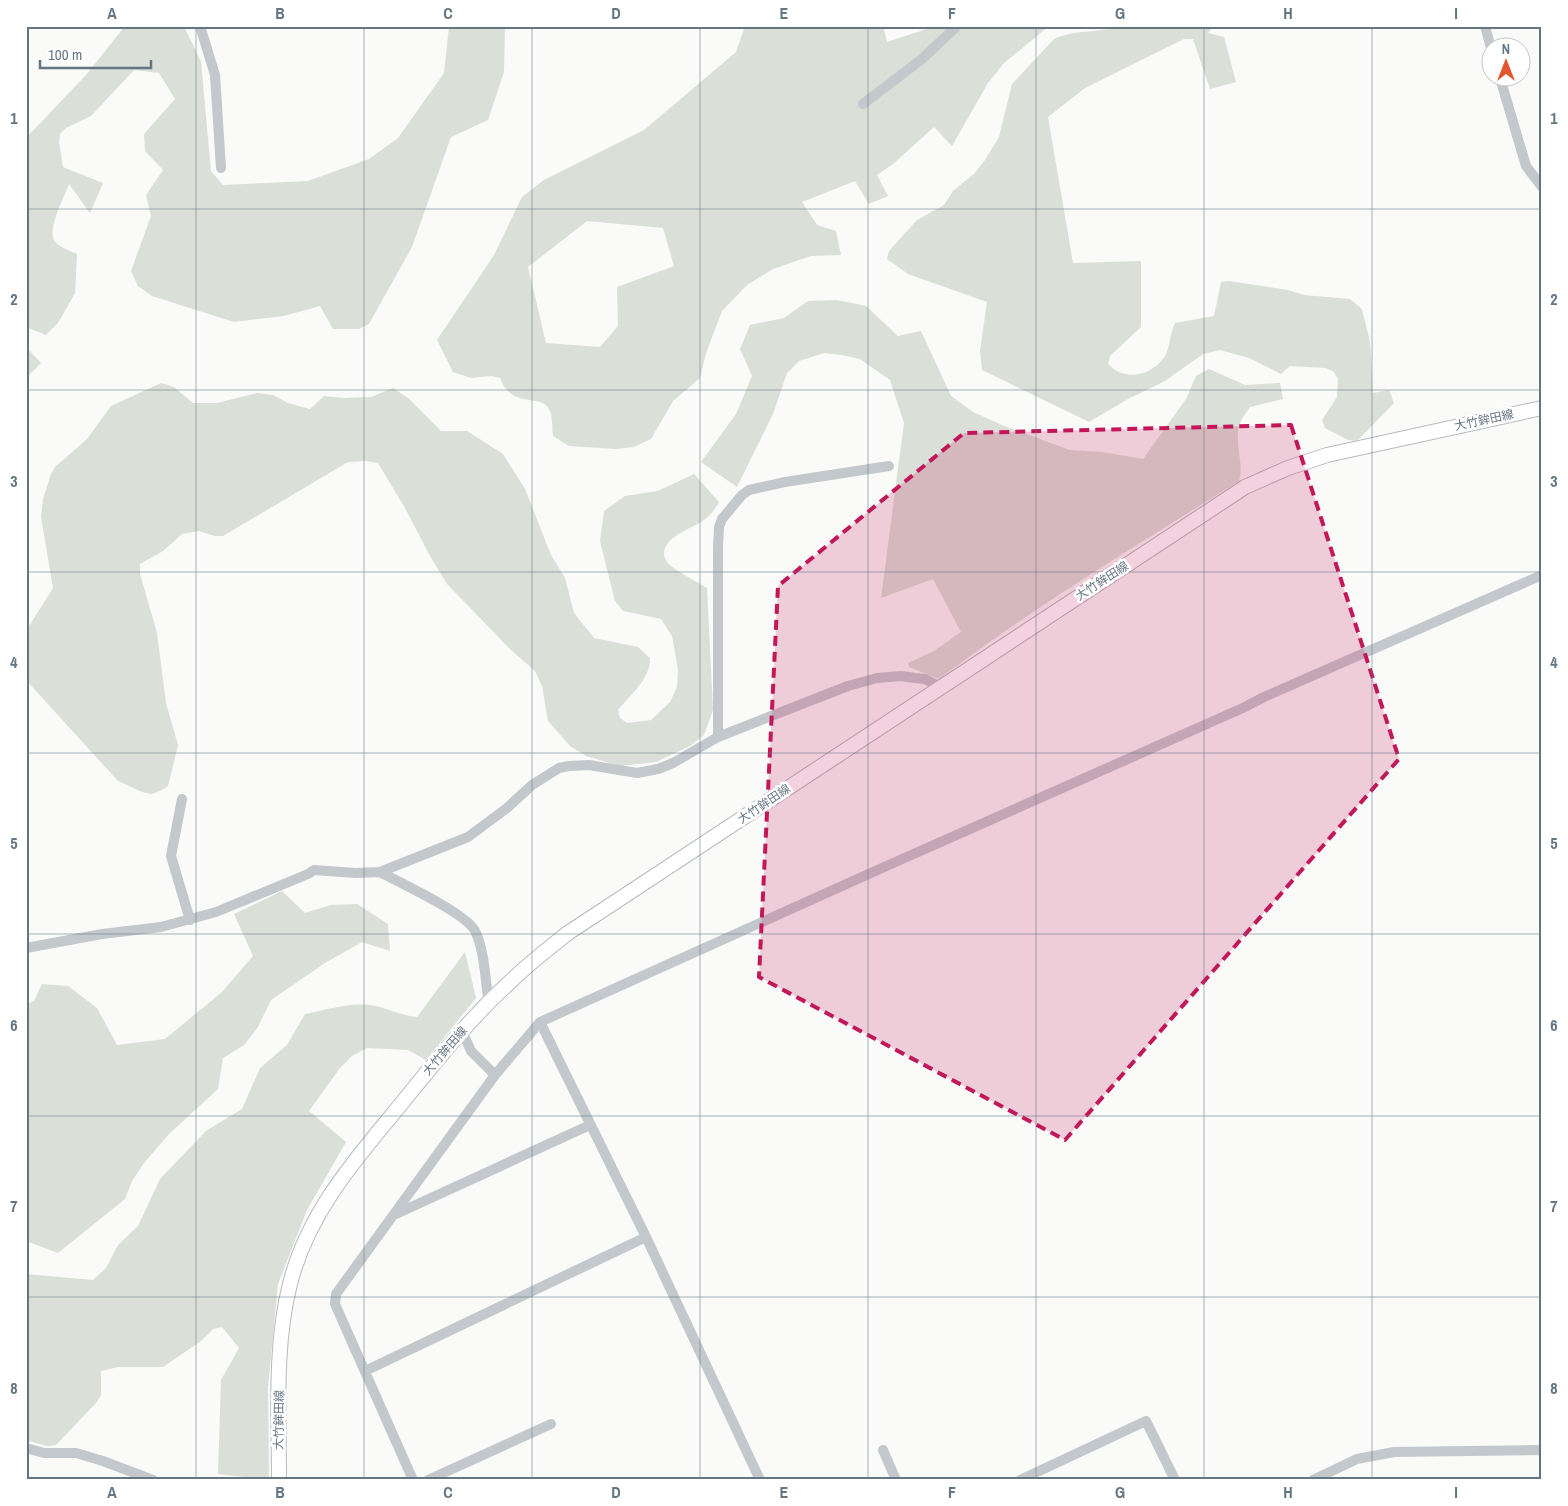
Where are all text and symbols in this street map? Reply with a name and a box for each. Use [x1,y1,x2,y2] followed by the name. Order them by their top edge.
[107,2,117,24] text: A
[275,2,285,24] text: B
[443,2,453,24] text: C
[611,2,621,24] text: D
[780,2,789,24] text: E
[948,2,956,24] text: F
[1115,2,1125,24] text: G
[1283,2,1293,24] text: H
[1454,2,1458,24] text: I
[40,38,151,70] scale bar
[1480,38,1530,88] north arrow
[1502,40,1510,58] text: N
[48,44,82,65] text: 100 m
[10,107,18,129] text: 1
[1550,107,1558,129] text: 1
[10,288,18,310] text: 2
[1550,288,1558,310] text: 2
[1453,406,1515,434] street label: 大竹鉾田線
[10,470,18,492] text: 3
[1550,470,1558,492] text: 3
[1072,558,1132,604] street label: 大竹鉾田線
[10,651,18,673] text: 4
[1550,651,1558,673] text: 4
[735,781,793,827] street label: 大竹鉾田線
[10,832,18,854] text: 5
[1550,832,1558,854] text: 5
[10,1014,18,1036] text: 6
[1550,1014,1558,1036] text: 6
[419,1023,471,1079] street label: 大竹鉾田線
[10,1195,18,1217] text: 7
[1550,1195,1558,1217] text: 7
[10,1377,18,1399] text: 8
[1550,1377,1558,1399] text: 8
[270,1390,288,1450] street label: 大竹鉾田線
[107,1481,117,1503] text: A
[275,1481,285,1503] text: B
[443,1481,453,1503] text: C
[611,1481,621,1503] text: D
[780,1481,789,1503] text: E
[948,1481,956,1503] text: F
[1115,1481,1125,1503] text: G
[1283,1481,1293,1503] text: H
[1454,1481,1458,1503] text: I

